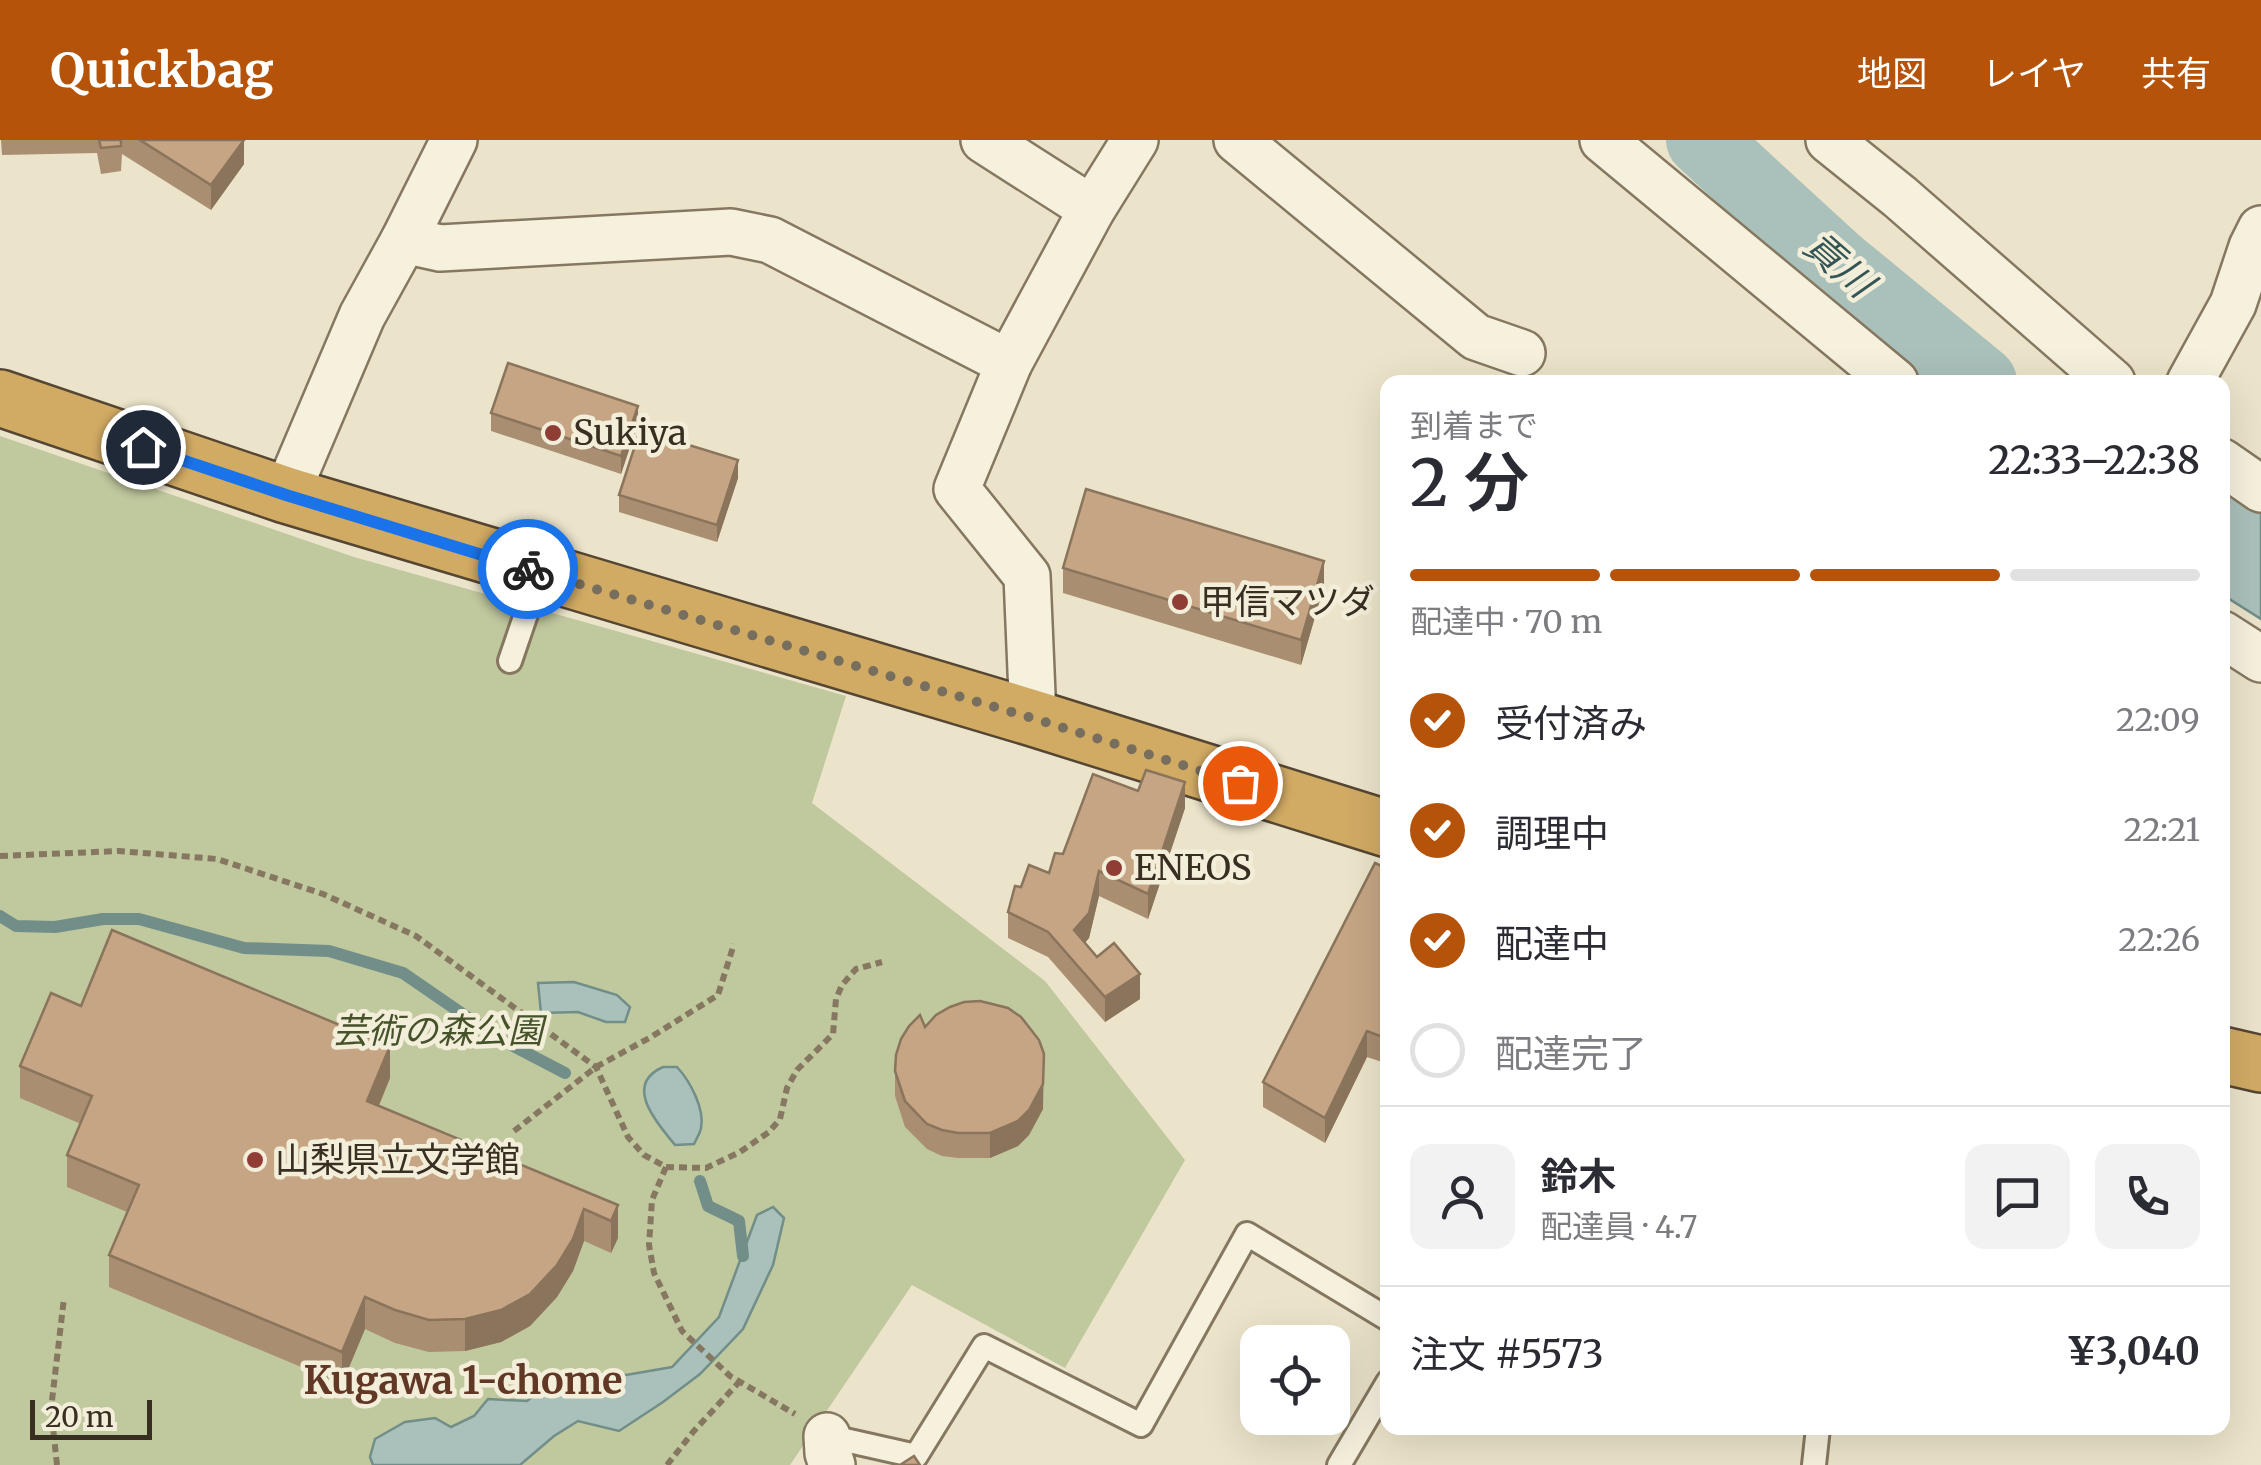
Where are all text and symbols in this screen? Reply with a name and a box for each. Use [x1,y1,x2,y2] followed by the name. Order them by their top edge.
[50,40,274,100] text: Quickbag
[1857,52,1927,96] text: 地図
[1982,52,2086,96] text: レイヤ
[2141,52,2211,96] text: 共有
[1795,221,1886,309] water label: 貢川
[101,405,186,490] pin
[1410,406,1538,446] text: 到着まで
[573,411,687,455] place label: Sukiya
[116,420,171,475] icon: home
[542,422,564,444] marker: Sukiya
[1988,437,2200,484] text: 22:33–22:38
[1410,442,1529,524] text: 2 分
[478,519,578,619] courier
[501,542,556,597] icon: bike
[1200,580,1375,624] place label: 甲信マツダ
[1169,591,1191,613] marker: 甲信マツダ
[1410,602,1602,642] text: 配達中 · 70 m
[1410,693,1465,748] icon: check
[1495,700,1647,747] text: 受付済み
[2116,700,2200,740] text: 22:09
[1198,741,1283,826] pin
[1213,756,1268,811] icon: bag
[1410,803,1465,858] icon: check
[1495,810,1609,857] text: 調理中
[2124,810,2200,850] text: 22:21
[1134,846,1252,890] place label: ENEOS
[1103,857,1125,879] marker: ENEOS
[1410,913,1465,968] icon: check
[1495,920,1609,967] text: 配達中
[2118,920,2200,960] text: 22:26
[333,1009,548,1053] park label: 芸術の森公園
[1495,1030,1647,1077] text: 配達完了
[275,1138,520,1182] place label: 山梨県立文学館
[1410,1144,1515,1249] button: person
[1965,1144,2070,1249] button: chat
[2095,1144,2200,1249] button: phone
[244,1149,266,1171] marker: 山梨県立文学館
[1540,1153,1616,1200] text: 鈴木
[1540,1207,1697,1247] text: 配達員 · 4.7
[1240,1325,1350,1435] map controls
[1240,1325,1350,1435] button: locate
[2067,1328,2200,1375] text: ¥3,040
[1410,1331,1604,1378] text: 注文 #5573
[303,1357,623,1404] district label: Kugawa 1-chome
[30,1395,152,1440] scale bar
[45,1399,114,1435] text: 20 m

